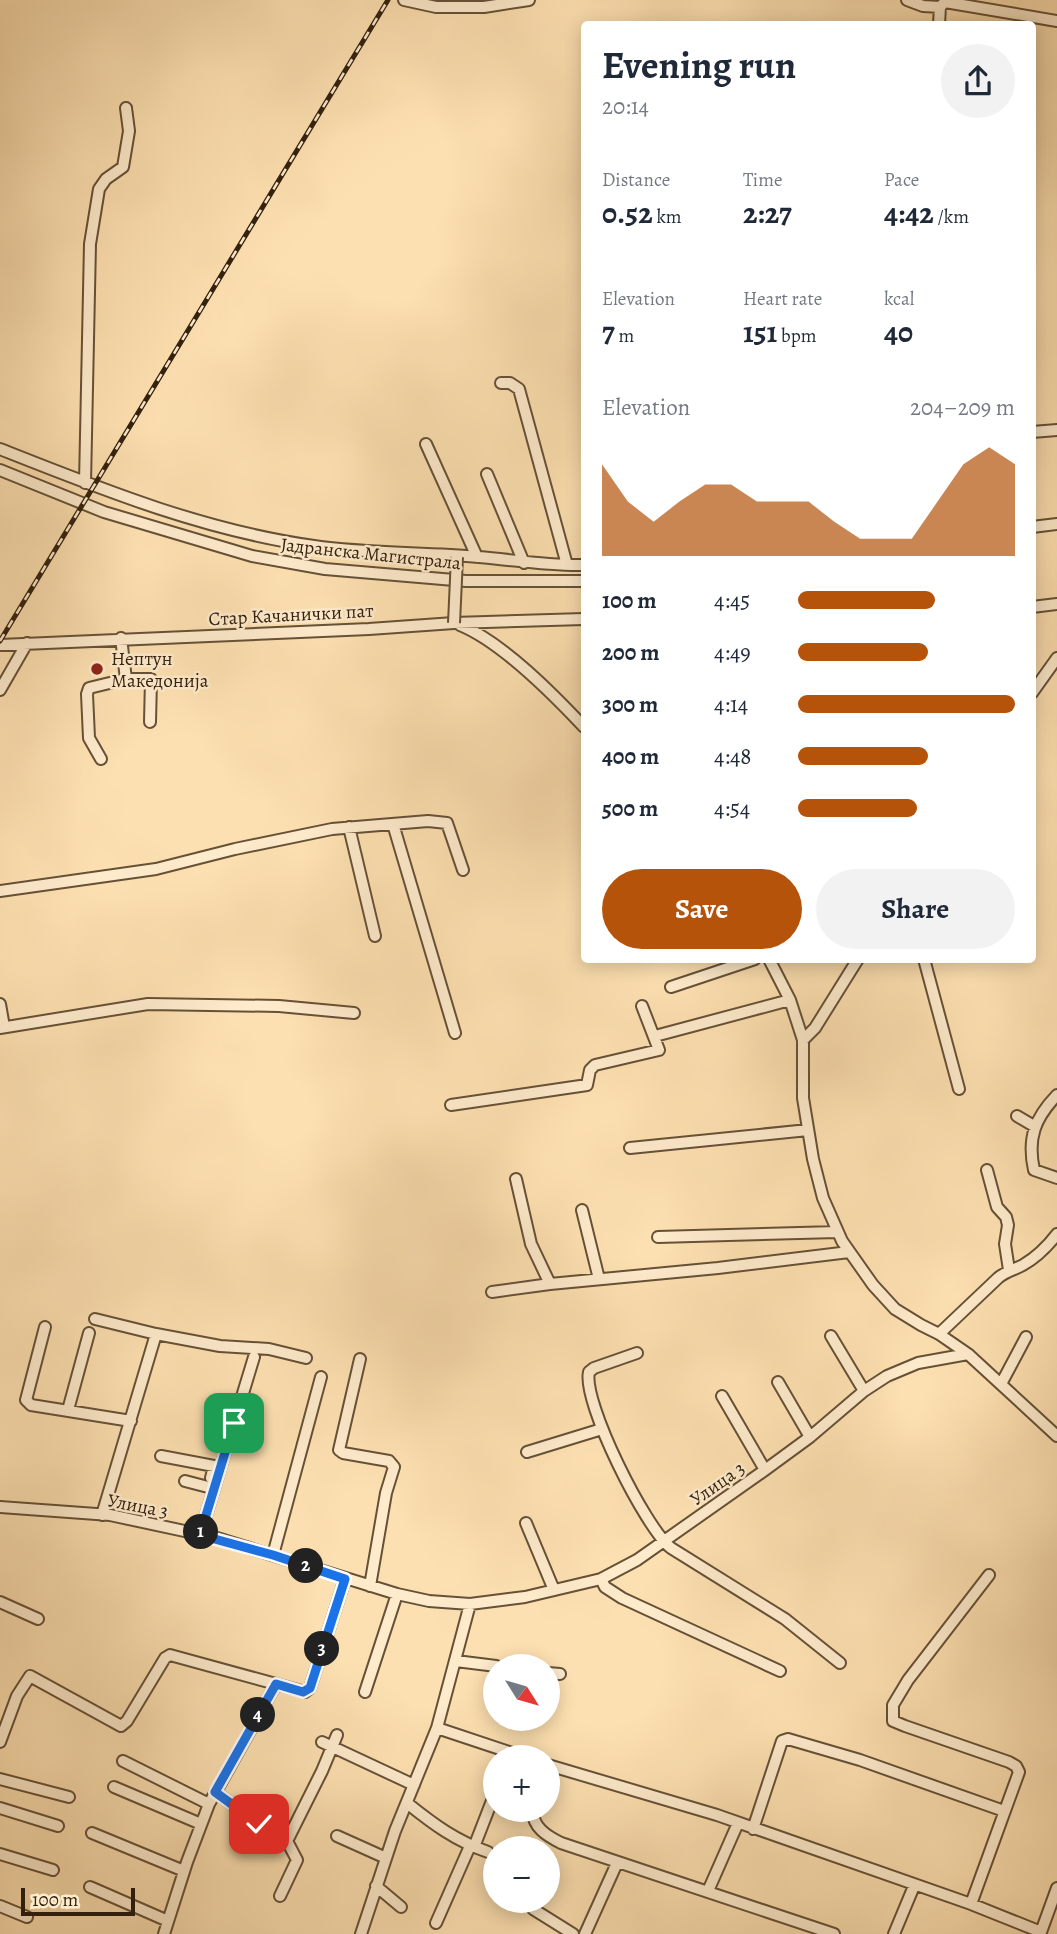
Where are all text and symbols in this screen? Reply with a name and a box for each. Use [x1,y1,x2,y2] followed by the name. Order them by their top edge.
[602,39,796,91] text: Evening run
[941,44,1015,118] button: share
[602,91,649,122] text: 20:14
[602,167,670,193] text: Distance
[743,167,782,193] text: Time
[884,167,919,193] text: Pace
[602,193,653,233] text: 0.52
[743,193,792,233] text: 2:27
[884,193,934,233] text: 4:42
[653,204,682,230] text: km
[934,204,969,230] text: /km
[602,286,675,312] text: Elevation
[743,286,822,312] text: Heart rate
[884,286,914,312] text: kcal
[602,312,615,352] text: 7
[743,312,777,352] text: 151
[884,312,913,352] text: 40
[615,323,634,349] text: m
[777,323,817,349] text: bpm
[602,392,690,423] text: Elevation
[910,392,1015,423] text: 204–209 m
[279,532,463,576] street label: Јадранска Магистрала
[602,585,657,616] text: 100 m
[714,585,750,616] text: 4:45
[208,598,375,632] street label: Стар Качанички пат
[602,637,660,668] text: 200 m
[714,637,751,668] text: 4:49
[111,646,209,694] place label: Нептун Македонија
[89,661,105,677] marker: Нептун Македонија
[602,689,658,720] text: 300 m
[714,689,748,720] text: 4:14
[602,741,659,772] text: 400 m
[714,741,751,772] text: 4:48
[602,793,658,824] text: 500 m
[714,793,750,824] text: 4:54
[602,869,802,949] button: Save
[816,869,1015,949] button: Share
[204,1393,264,1453] pin
[215,1404,253,1442] icon: arrive
[685,1456,750,1512] street label: Улица 3
[105,1487,170,1525] street label: Улица 3
[184,1514,218,1550] pin: 1
[197,1518,204,1544] text: 1
[288,1548,324,1584] pin: 2
[301,1552,310,1578] text: 2
[304,1632,340,1666] pin: 3
[317,1635,326,1661] text: 3
[483,1654,560,1731] north arrow
[483,1654,560,1913] map controls
[240,1698,276,1732] pin: 4
[253,1701,262,1727] text: 4
[483,1745,560,1822] button: +
[229,1794,289,1854] pin
[240,1805,278,1843] icon: check
[483,1836,560,1913] button: −
[21,1885,135,1917] scale bar
[32,1887,78,1913] text: 100 m

